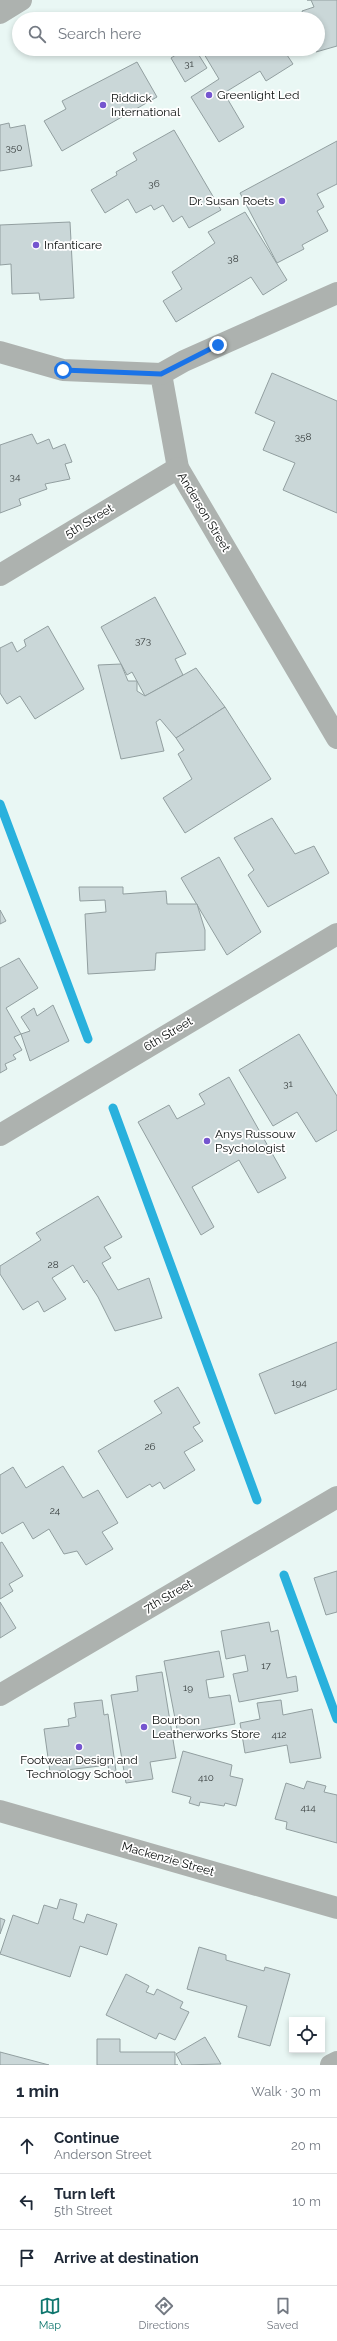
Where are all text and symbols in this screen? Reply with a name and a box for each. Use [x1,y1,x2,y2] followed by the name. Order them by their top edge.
[12,12,325,56] search box
[26,23,48,45] icon: search
[58,25,141,43] text: Search here
[184,58,195,69] house number: 31
[217,88,299,102] place label: Greenlight Led
[204,90,214,100] marker: Greenlight Led
[111,91,181,119] place label: Riddick International
[98,100,108,110] marker: Riddick International
[6,142,22,153] house number: 350
[148,178,160,189] house number: 36
[189,194,274,208] place label: Dr. Susan Roets
[277,196,287,206] marker: Dr. Susan Roets
[44,238,102,252] place label: Infanticare
[31,240,41,250] marker: Infanticare
[227,253,239,264] house number: 38
[209,336,227,354] route end
[54,361,72,379] route start
[295,431,311,442] house number: 358
[175,470,233,554] street label: Anderson Street
[10,471,21,482] house number: 34
[62,501,116,541] street label: 5th Street
[135,635,151,646] house number: 373
[141,1014,195,1054] street label: 6th Street
[283,1078,294,1089] house number: 31
[215,1127,296,1155] place label: Anys Russouw Psychologist
[202,1136,212,1146] marker: Anys Russouw Psychologist
[47,1259,59,1270] house number: 28
[291,1377,307,1388] house number: 194
[144,1441,156,1452] house number: 26
[50,1505,61,1516] house number: 24
[141,1576,195,1616] street label: 7th Street
[261,1660,271,1671] house number: 17
[183,1682,193,1693] house number: 19
[152,1713,260,1741] place label: Bourbon Leatherworks Store
[139,1722,149,1732] marker: Bourbon Leatherworks Store
[272,1729,286,1740] house number: 412
[74,1742,84,1752] marker: Footwear Design and Technology School
[20,1753,138,1781] place label: Footwear Design and Technology School
[198,1772,214,1783] house number: 410
[300,1802,316,1813] house number: 414
[120,1839,216,1879] street label: Mackenzie Street
[289,2017,325,2053] map controls
[289,2017,325,2053] button: locate
[16,2081,59,2101] text: 1 min
[251,2084,321,2099] text: Walk · 30 m
[54,2129,119,2147] text: Continue
[16,2135,38,2157] icon: ahead
[291,2138,321,2153] text: 20 m
[54,2147,152,2162] text: Anderson Street
[54,2185,115,2203] text: Turn left
[16,2191,38,2213] icon: left
[292,2194,321,2209] text: 10 m
[54,2203,112,2218] text: 5th Street
[16,2247,38,2269] icon: arrive
[54,2249,199,2267] text: Arrive at destination
[39,2295,61,2332] tab: Map
[139,2295,189,2332] tab: Directions
[267,2295,298,2332] tab: Saved

